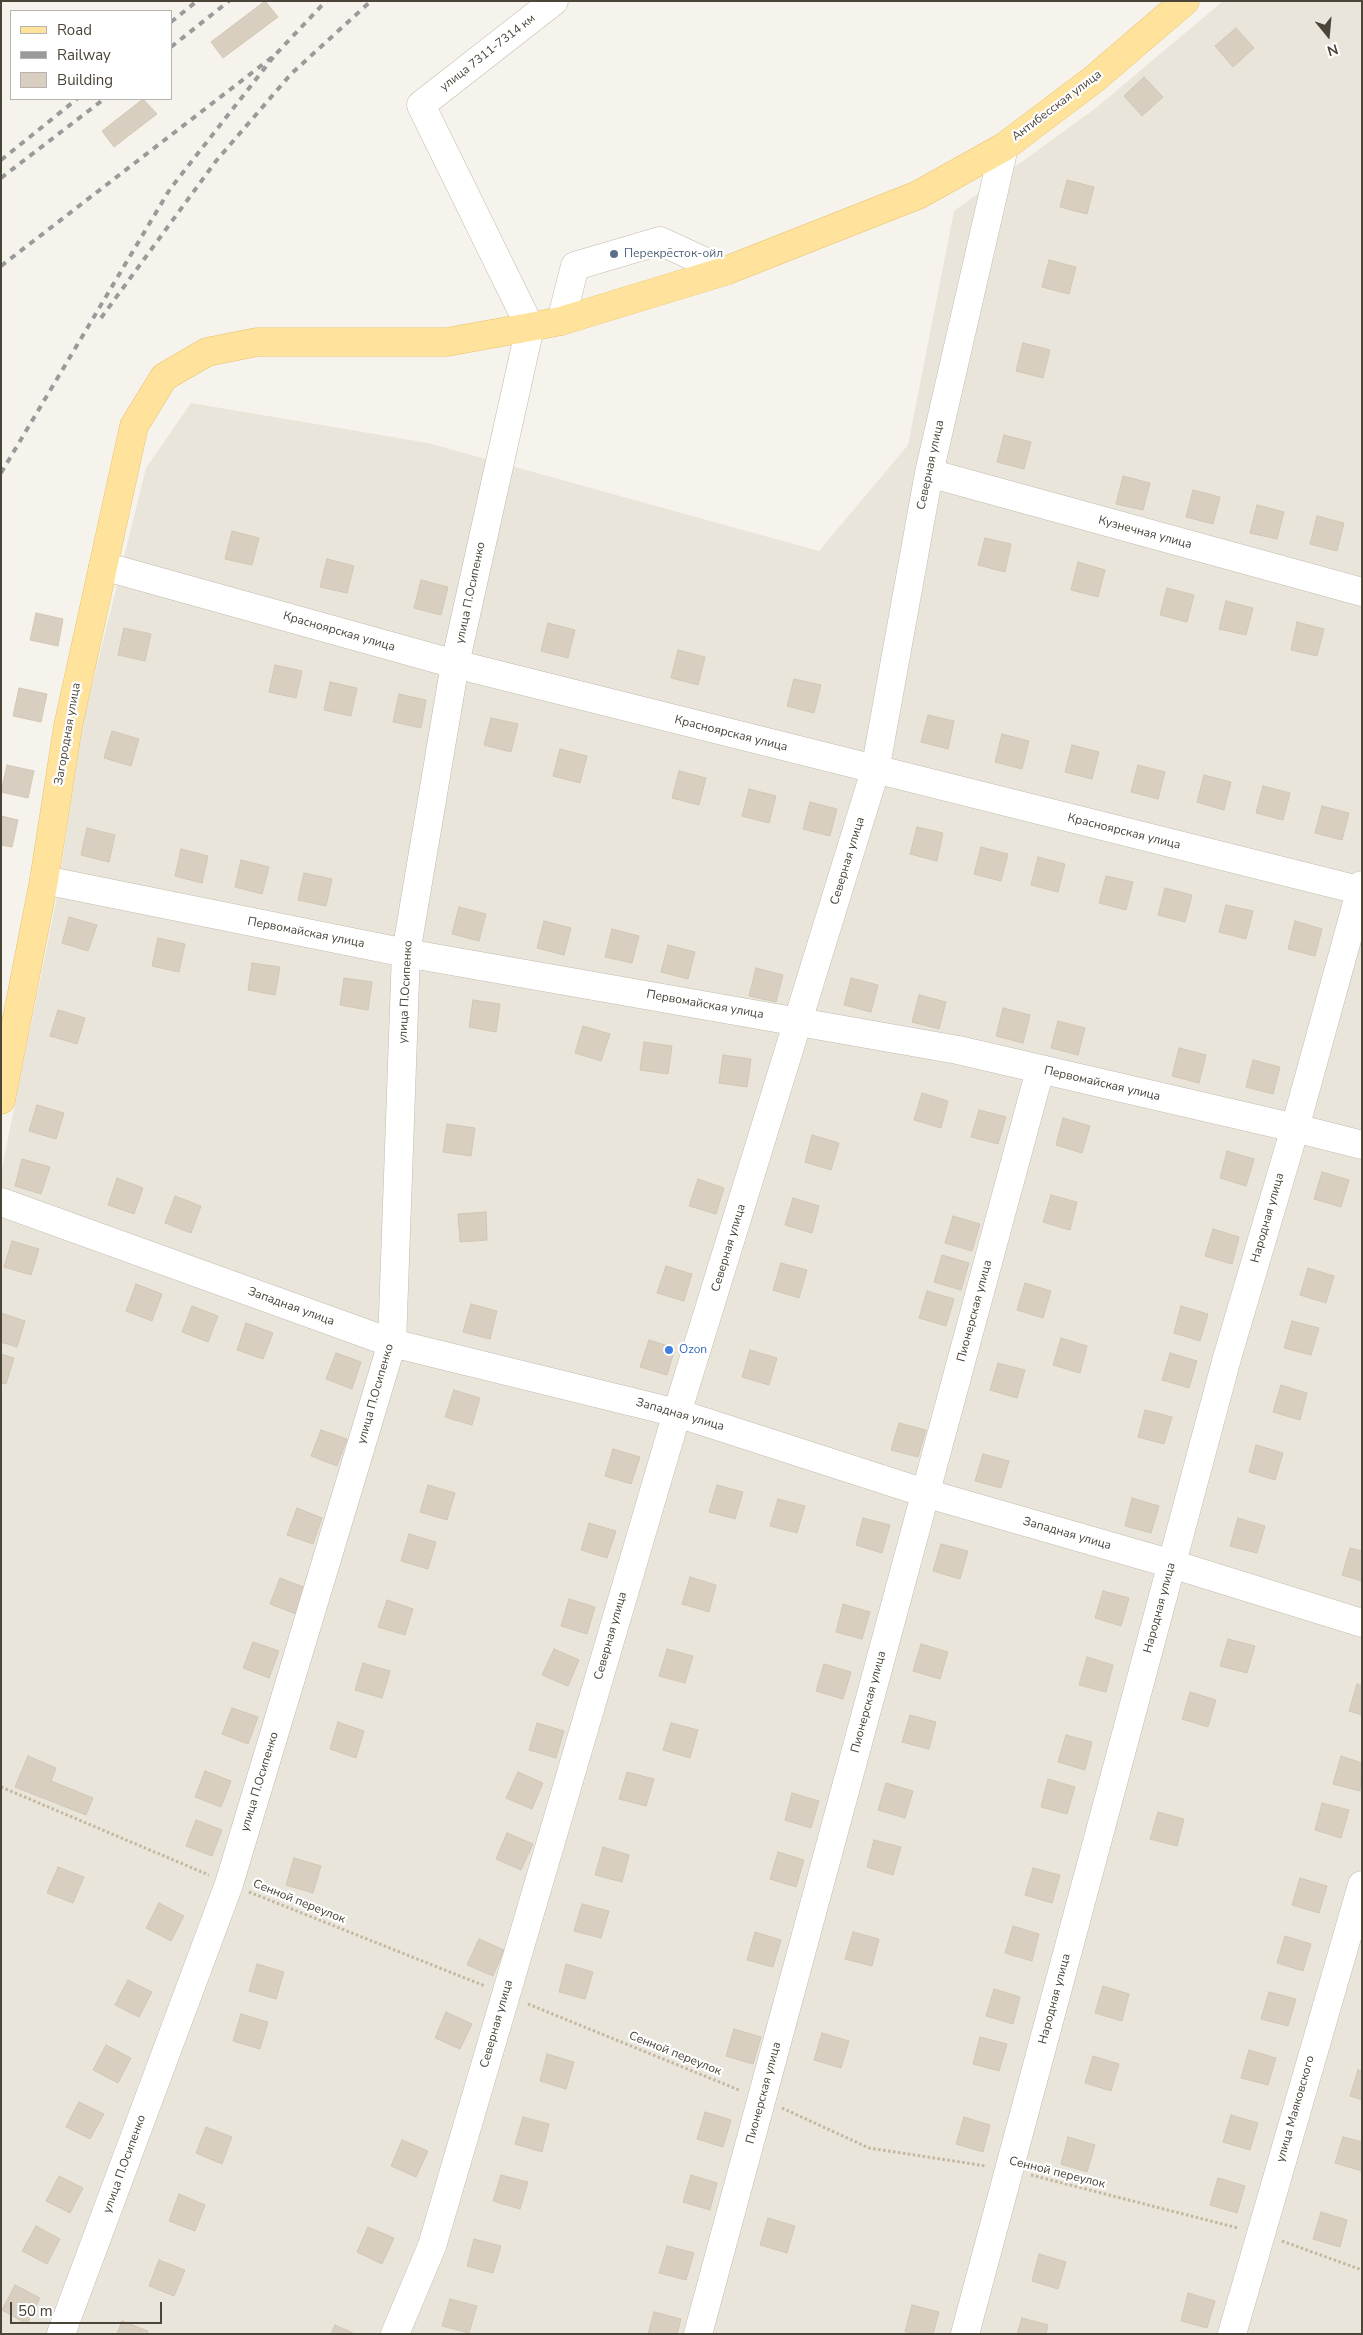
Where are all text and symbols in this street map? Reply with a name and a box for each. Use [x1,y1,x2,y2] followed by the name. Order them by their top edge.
[10,10,172,100] legend
[1303,10,1353,60] north arrow
[438,11,538,95] street label: улица 7311-7314 км
[57,20,92,40] text: Road
[1325,39,1340,60] text: N
[57,45,111,65] text: Railway
[1009,68,1105,144] street label: Антибесская улица
[57,70,113,90] text: Building
[624,247,723,261] place label: Перекрёсток-ойл
[608,248,620,260] marker: Перекрёсток-ойл
[914,419,948,511] street label: Северная улица
[1097,514,1193,552] street label: Кузнечная улица
[453,541,489,645] street label: улица П.Осипенко
[281,609,397,655] street label: Красноярская улица
[52,682,84,786] street label: Загородная улица
[673,713,789,755] street label: Красноярская улица
[1066,811,1182,853] street label: Красноярская улица
[828,815,868,907] street label: Северная улица
[246,915,366,951] street label: Первомайская улица
[396,940,416,1044] street label: улица П.Осипенко
[645,988,765,1022] street label: Первомайская улица
[1042,1064,1162,1104] street label: Первомайская улица
[1248,1171,1288,1265] street label: Народная улица
[709,1202,749,1294] street label: Северная улица
[954,1258,996,1364] street label: Пионерская улица
[246,1285,336,1329] street label: Западная улица
[355,1342,397,1446] street label: улица П.Осипенко
[679,1343,707,1357] place label: Ozon
[663,1344,675,1356] marker: Ozon
[634,1396,726,1434] street label: Западная улица
[1021,1515,1113,1553] street label: Западная улица
[1141,1561,1179,1655] street label: Народная улица
[592,1590,630,1682] street label: Северная улица
[848,1649,890,1755] street label: Пионерская улица
[238,1730,282,1834] street label: улица П.Осипенко
[251,1877,347,1927] street label: Сенной переулок
[1036,1952,1074,2046] street label: Народная улица
[478,1978,516,2070] street label: Северная улица
[627,2029,723,2079] street label: Сенной переулок
[743,2040,785,2146] street label: Пионерская улица
[1274,2054,1318,2164] street label: улица Маяковского
[101,2113,149,2215] street label: улица П.Осипенко
[1008,2154,1106,2192] street label: Сенной переулок
[12,2292,165,2324] scale bar
[18,2301,53,2321] text: 50 m

